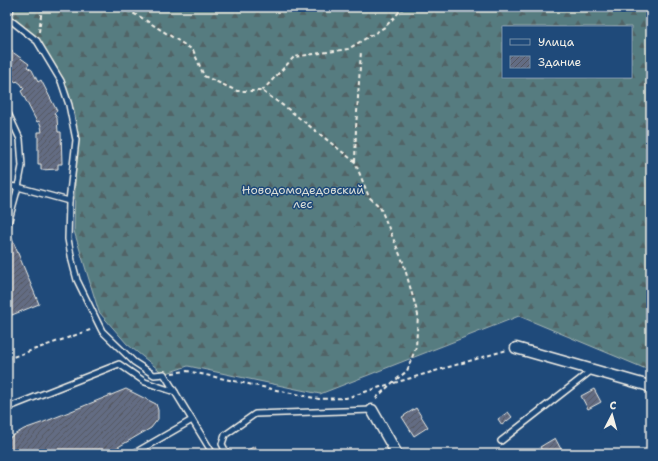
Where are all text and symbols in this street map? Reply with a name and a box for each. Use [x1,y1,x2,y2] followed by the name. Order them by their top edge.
[502,26,632,78] legend
[538,34,575,50] text: Улица
[538,54,582,70] text: Здание
[242,182,364,212] park label: Новодомодедовский лес
[592,395,632,435] north arrow
[609,398,617,413] text: С

